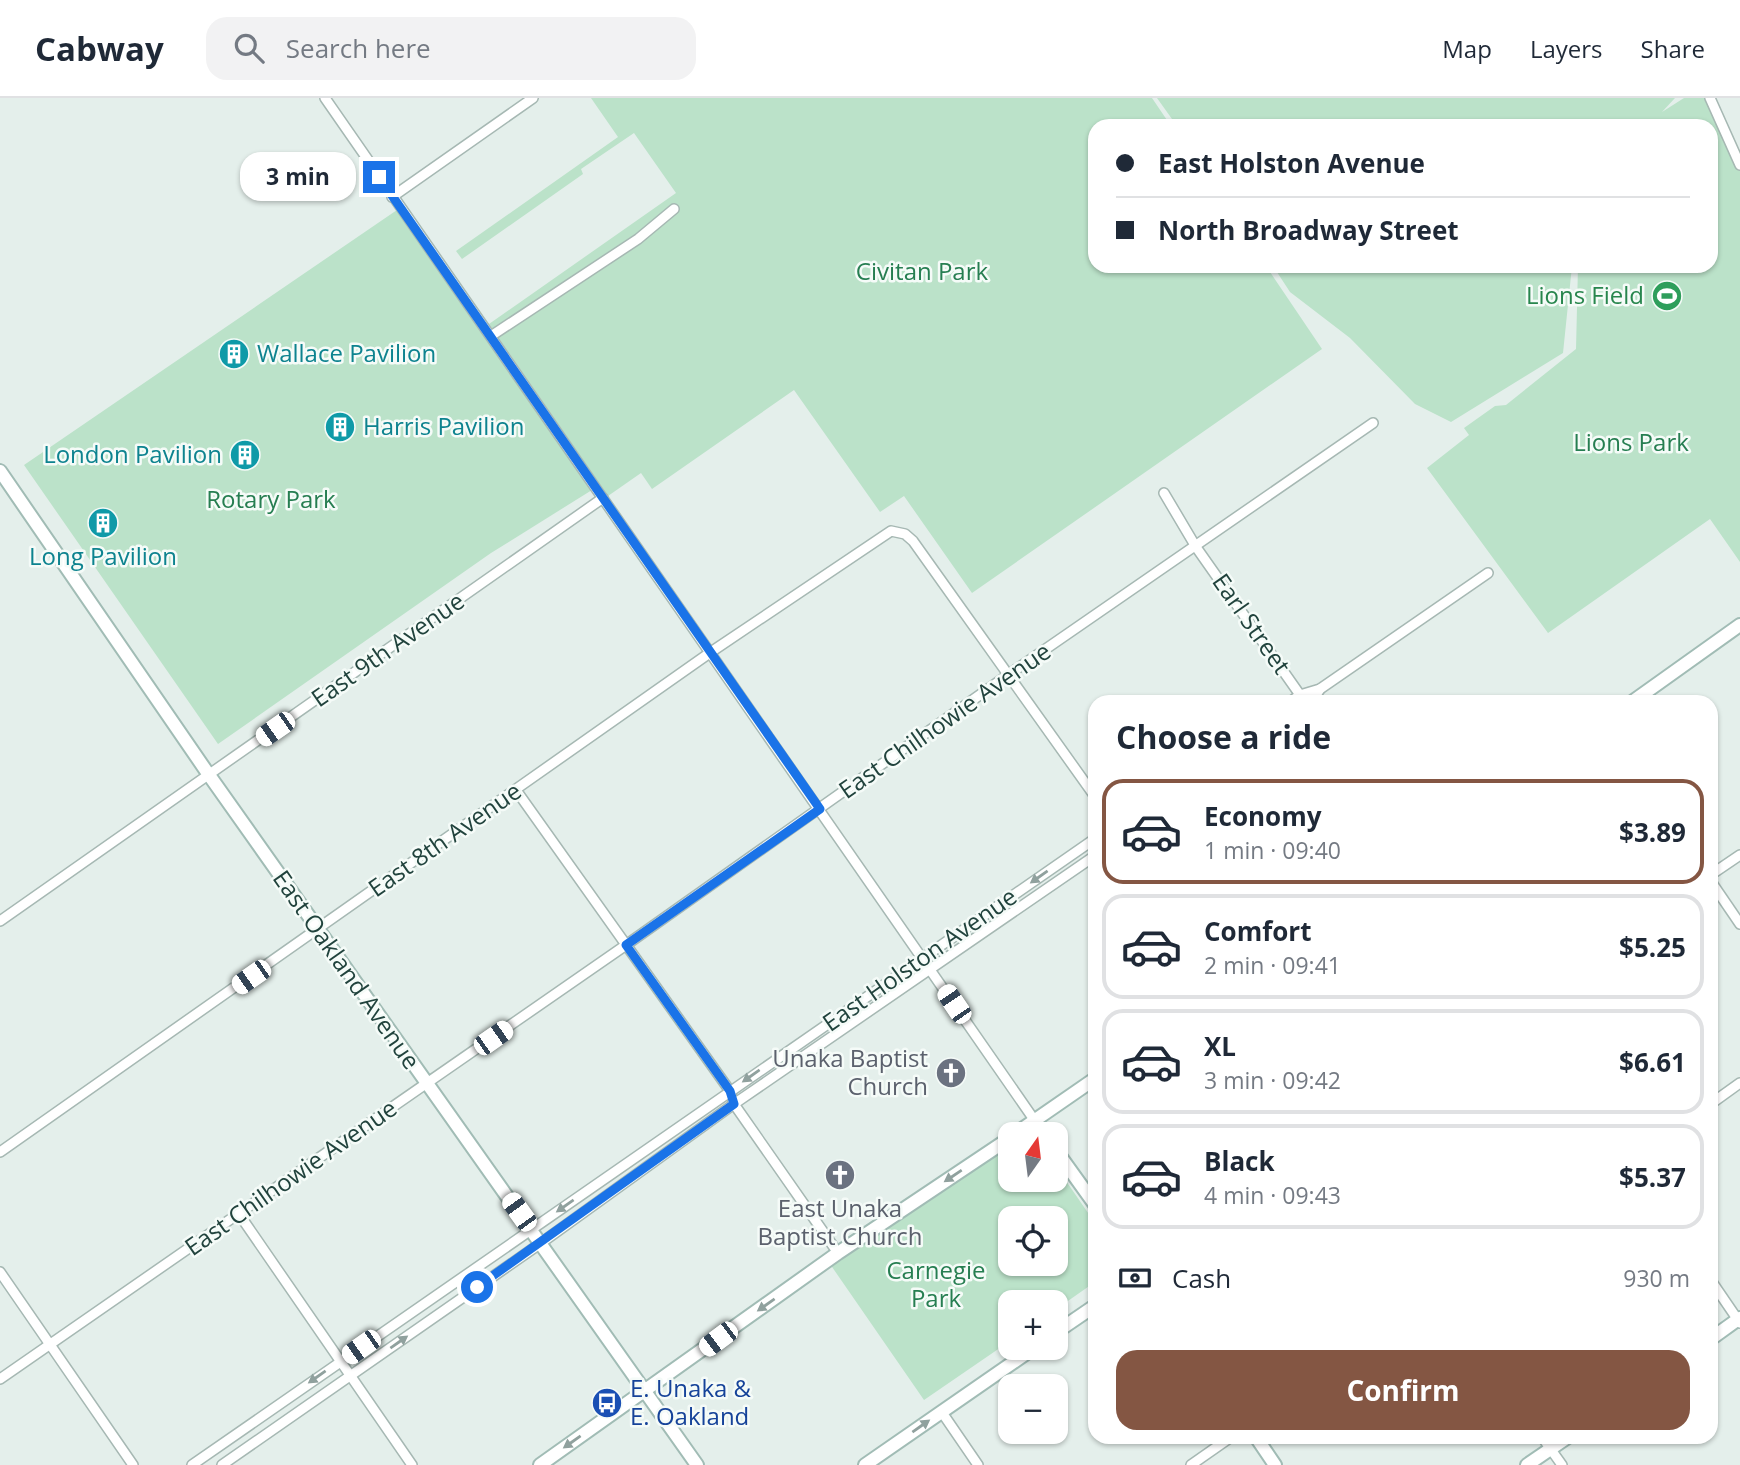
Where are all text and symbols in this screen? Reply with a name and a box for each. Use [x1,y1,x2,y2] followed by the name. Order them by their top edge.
[206,17,696,80] search box
[35,26,164,71] text: Cabway
[230,29,268,67] icon: search
[286,30,431,66] text: Search here
[1442,32,1492,65] text: Map
[1530,32,1603,65] text: Layers
[1641,32,1705,65] text: Share
[1158,145,1425,181] text: East Holston Avenue
[239,153,354,202] callout: 3 min
[266,160,330,192] text: 3 min
[363,161,395,193] route end
[1158,212,1459,248] text: North Broadway Street
[856,254,989,287] park label: Civitan Park
[1526,278,1644,311] place label: Lions Field
[1650,279,1684,313] sports icon: Lions Field
[257,336,436,369] place label: Wallace Pavilion
[217,337,251,371] building icon: Wallace Pavilion
[363,409,524,442] place label: Harris Pavilion
[323,410,357,444] building icon: Harris Pavilion
[1573,425,1689,458] park label: Lions Park
[43,437,222,470] place label: London Pavilion
[228,438,262,472] building icon: London Pavilion
[206,482,336,515] park label: Rotary Park
[86,506,120,540] building icon: Long Pavilion
[29,539,177,572] place label: Long Pavilion
[1205,566,1299,680] street label: Earl Street
[304,584,470,714] street label: East 9th Avenue
[831,634,1057,806] street label: East Chilhowie Avenue
[252,708,299,750] car
[1116,715,1331,758] text: Choose a ride
[361,774,527,904] street label: East 8th Avenue
[1204,798,1322,834] text: Economy
[1120,800,1183,863] icon: car
[1619,814,1686,850] text: $3.89
[1204,834,1341,866] text: 1 min · 09:40
[266,863,428,1075] street label: East Oakland Avenue
[1030,870,1048,884] one-way arrow
[815,879,1023,1038] street label: East Holston Avenue
[1204,913,1311,949] text: Comfort
[1120,915,1183,978] icon: car
[1619,929,1686,965] text: $5.25
[1204,949,1341,981] text: 2 min · 09:41
[228,956,275,998] car
[934,981,975,1027] car
[470,1017,517,1059] car
[1204,1028,1236,1064] text: XL
[1120,1030,1183,1093] icon: car
[772,1041,928,1102] place label: Unaka Baptist Church
[1619,1044,1686,1080] text: $6.61
[934,1056,968,1090] church icon: Unaka Baptist Church
[1204,1064,1341,1096] text: 3 min · 09:42
[742,1069,760,1083] one-way arrow
[177,1091,403,1263] street label: East Chilhowie Avenue
[998,1122,1068,1192] north arrow
[998,1122,1068,1444] map controls
[1204,1143,1275,1179] text: Black
[1120,1145,1183,1208] icon: car
[823,1158,857,1192] church icon: East Unaka Baptist Church
[1619,1159,1686,1195] text: $5.37
[944,1169,962,1183] one-way arrow
[1204,1179,1341,1211] text: 4 min · 09:43
[499,1189,540,1235] car
[758,1191,922,1252] place label: East Unaka Baptist Church
[556,1199,574,1213] one-way arrow
[998,1206,1068,1276] button: locate
[886,1253,986,1314] park label: Carnegie Park
[1116,1259,1154,1297] icon: cash
[1172,1260,1231,1296] text: Cash
[1623,1262,1690,1294] text: 930 m
[461,1271,493,1303] route start
[998,1290,1068,1360] button: +
[757,1297,775,1311] one-way arrow
[695,1318,742,1360] car
[338,1326,385,1368] car
[390,1335,408,1349] one-way arrow
[1116,1350,1690,1430] button: Confirm
[308,1370,326,1384] one-way arrow
[630,1371,752,1432] place label: E. Unaka & E. Oakland
[998,1374,1068,1444] button: −
[590,1386,624,1420] bus stop icon: E. Unaka & E. Oakland
[912,1419,930,1433] one-way arrow
[563,1435,581,1449] one-way arrow

